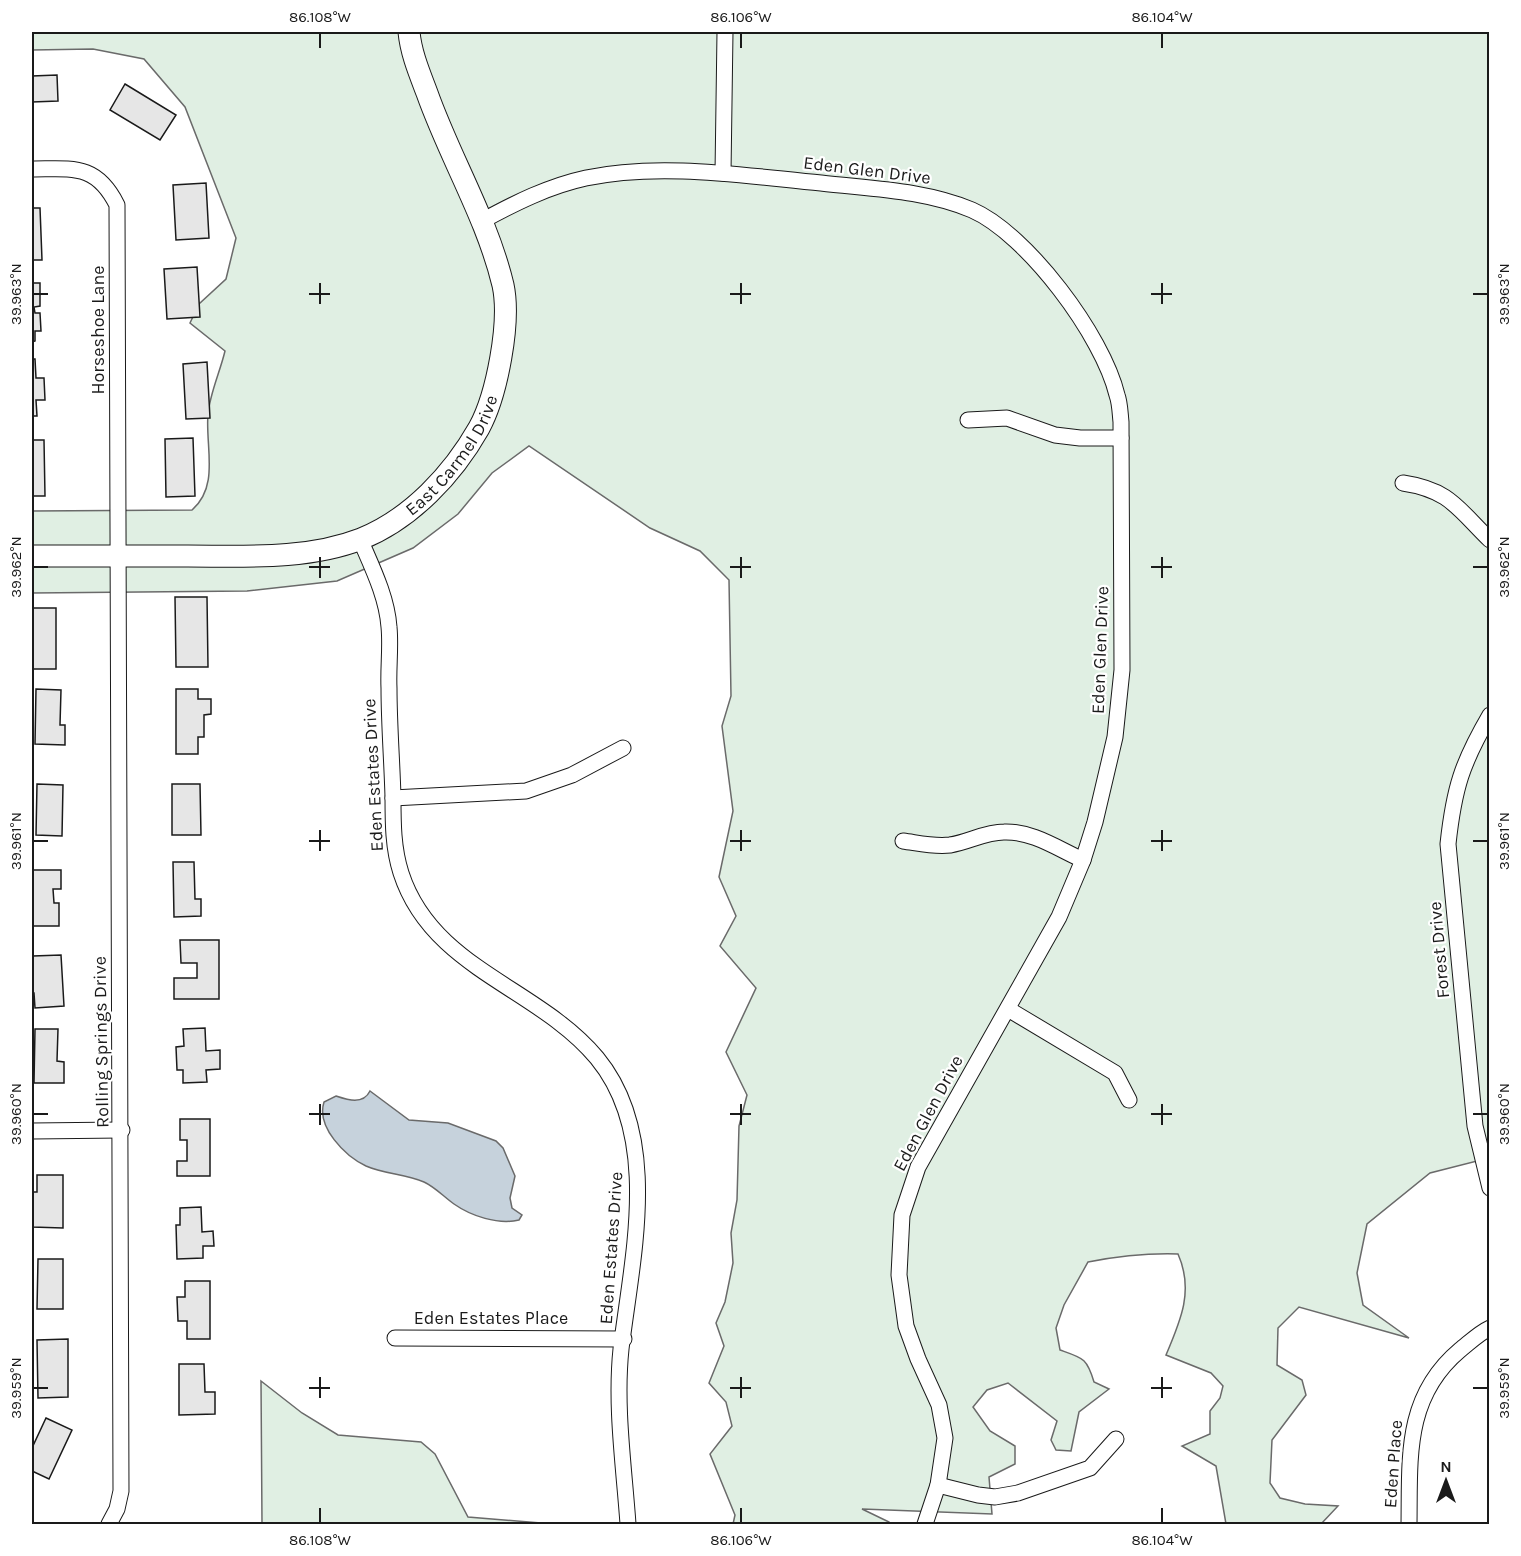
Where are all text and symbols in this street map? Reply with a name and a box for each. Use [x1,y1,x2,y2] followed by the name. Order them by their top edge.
[289,8,352,26] text: 86.108°W
[710,8,772,26] text: 86.106°W
[1131,8,1193,26] text: 86.104°W
[802,151,932,189] street label: Eden Glen Drive
[7,263,25,325] text: 39.963°N
[1495,263,1513,325] text: 39.963°N
[87,265,109,395] street label: Horseshoe Lane
[401,392,502,520] street label: East Carmel Drive
[7,536,25,598] text: 39.962°N
[1495,536,1513,598] text: 39.962°N
[1087,586,1113,714] street label: Eden Glen Drive
[358,698,388,852] street label: Eden Estates Drive
[7,812,25,870] text: 39.961°N
[1495,812,1513,870] text: 39.961°N
[1424,901,1454,999] street label: Forest Drive
[89,956,113,1128] street label: Rolling Springs Drive
[888,1051,968,1175] street label: Eden Glen Drive
[7,1083,25,1145] text: 39.960°N
[1495,1083,1513,1145] text: 39.960°N
[595,1171,627,1325] street label: Eden Estates Drive
[414,1307,568,1329] street label: Eden Estates Place
[7,1357,25,1419] text: 39.959°N
[1495,1357,1513,1419] text: 39.959°N
[1379,1419,1407,1509] street label: Eden Place
[1416,1451,1476,1511] north arrow
[1440,1457,1452,1476] text: N
[289,1531,352,1549] text: 86.108°W
[710,1531,772,1549] text: 86.106°W
[1131,1531,1193,1549] text: 86.104°W

